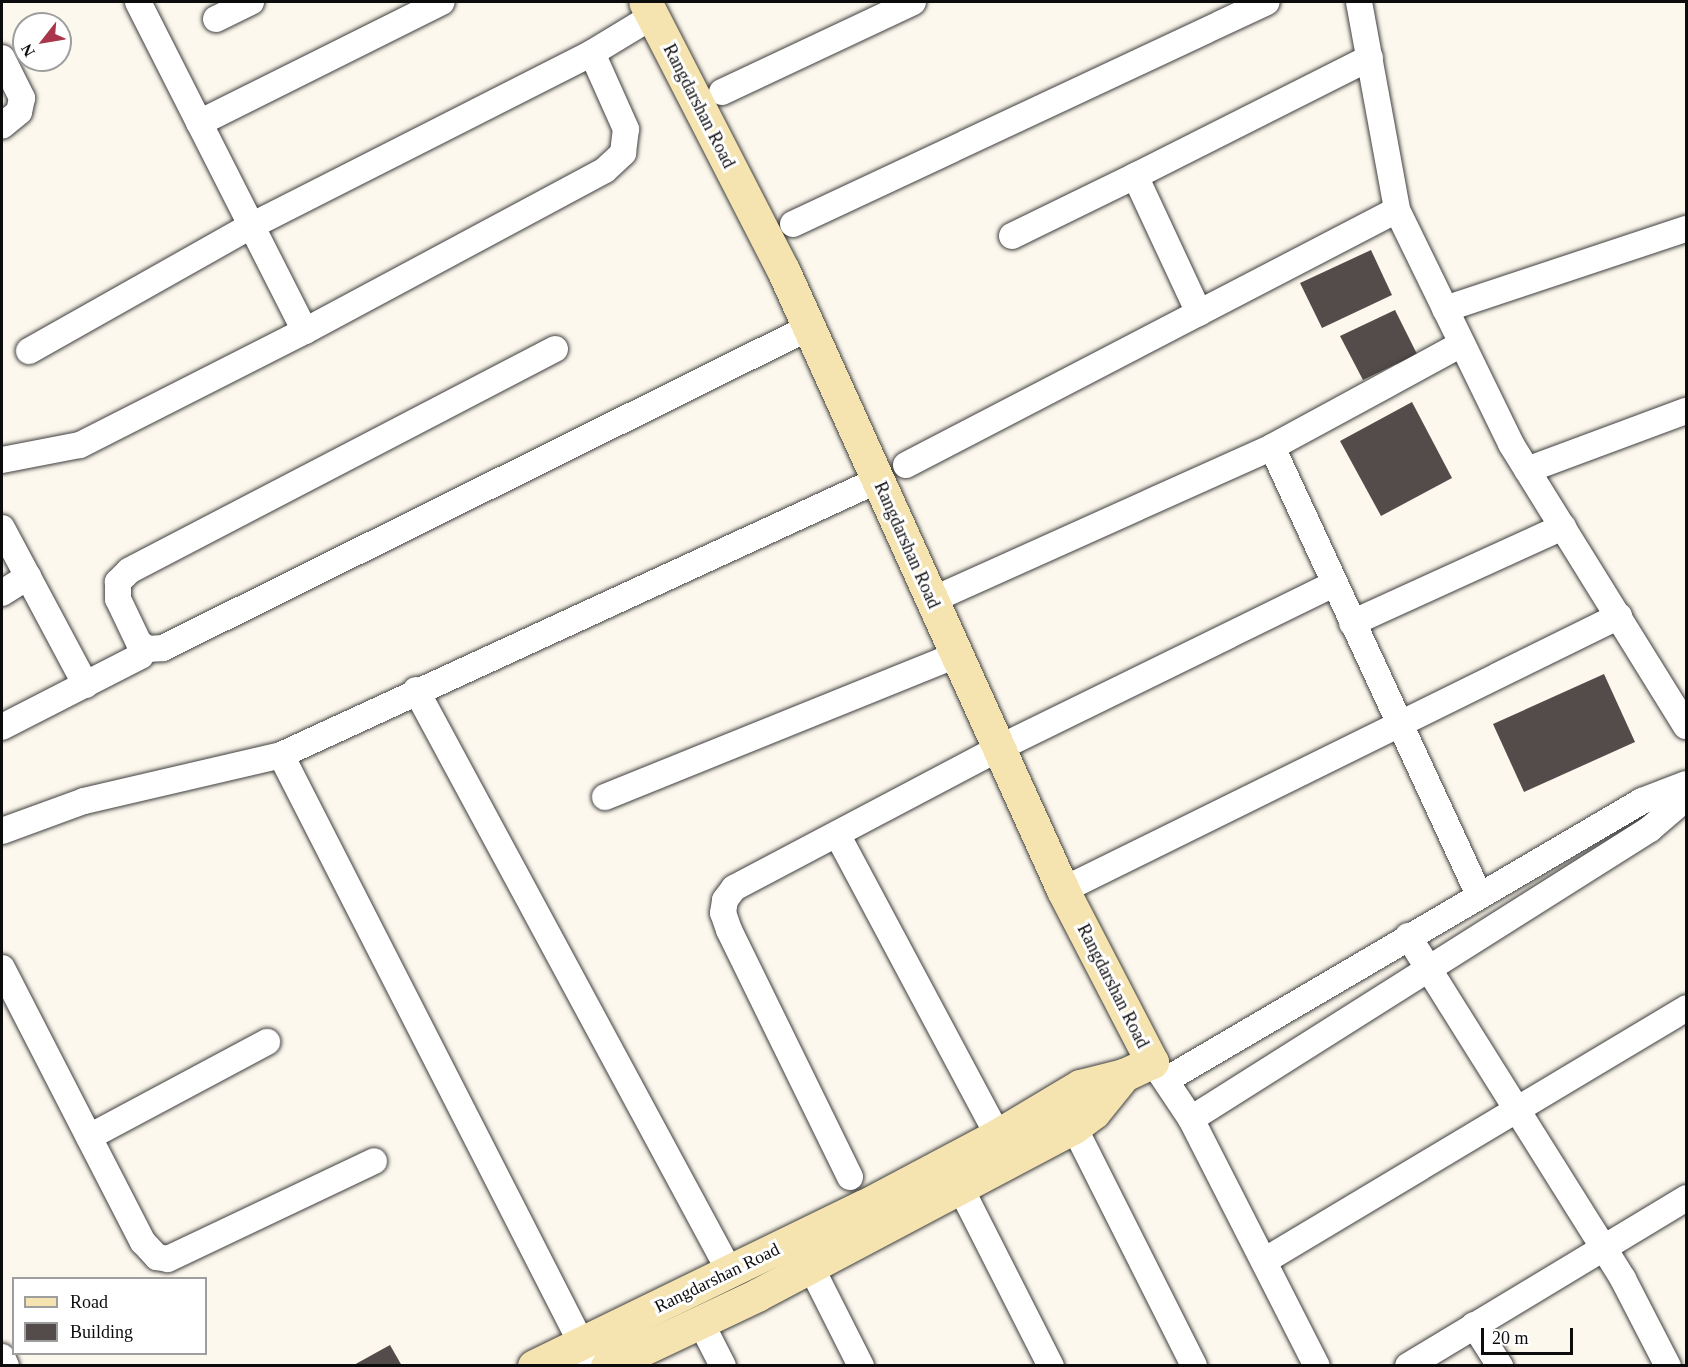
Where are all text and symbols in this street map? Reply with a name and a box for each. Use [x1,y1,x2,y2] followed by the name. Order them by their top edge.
[12,12,72,72] north arrow
[658,40,740,172] street label: Rangdarshan Road
[18,41,38,60] text: N
[869,478,945,612] street label: Rangdarshan Road
[1072,920,1154,1052] street label: Rangdarshan Road
[651,1238,783,1318] street label: Rangdarshan Road
[12,1277,207,1355] legend
[70,1292,108,1312] text: Road
[1484,1316,1576,1354] scale bar
[70,1322,133,1342] text: Building
[1492,1328,1529,1348] text: 20 m

